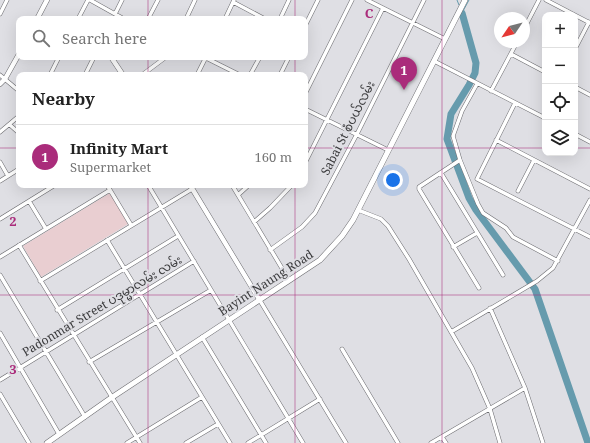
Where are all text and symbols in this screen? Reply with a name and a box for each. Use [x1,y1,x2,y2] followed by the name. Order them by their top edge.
[365,4,374,22] text: C
[494,12,530,48] north arrow
[542,12,578,156] map controls
[542,12,578,48] button: +
[16,16,308,60] search box
[30,27,52,49] icon: search
[62,28,147,48] text: Search here
[542,48,578,84] button: −
[391,57,417,90] pin: 1
[316,78,379,178] street label: Sabai St စံပယ်လမ်း
[542,84,578,120] button: locate
[32,87,95,110] text: Nearby
[542,120,578,156] button: layers
[70,138,168,158] text: Infinity Mart
[41,148,49,166] text: 1
[255,148,292,166] text: 160 m
[70,158,151,176] text: Supermarket
[383,170,403,190] your location
[9,212,17,230] text: 2
[215,245,317,320] street label: Bayint Naung Road
[19,251,186,362] street label: Padonmar Street ပဒုမ္မာလမ်း လမ်း
[9,360,17,378] text: 3

